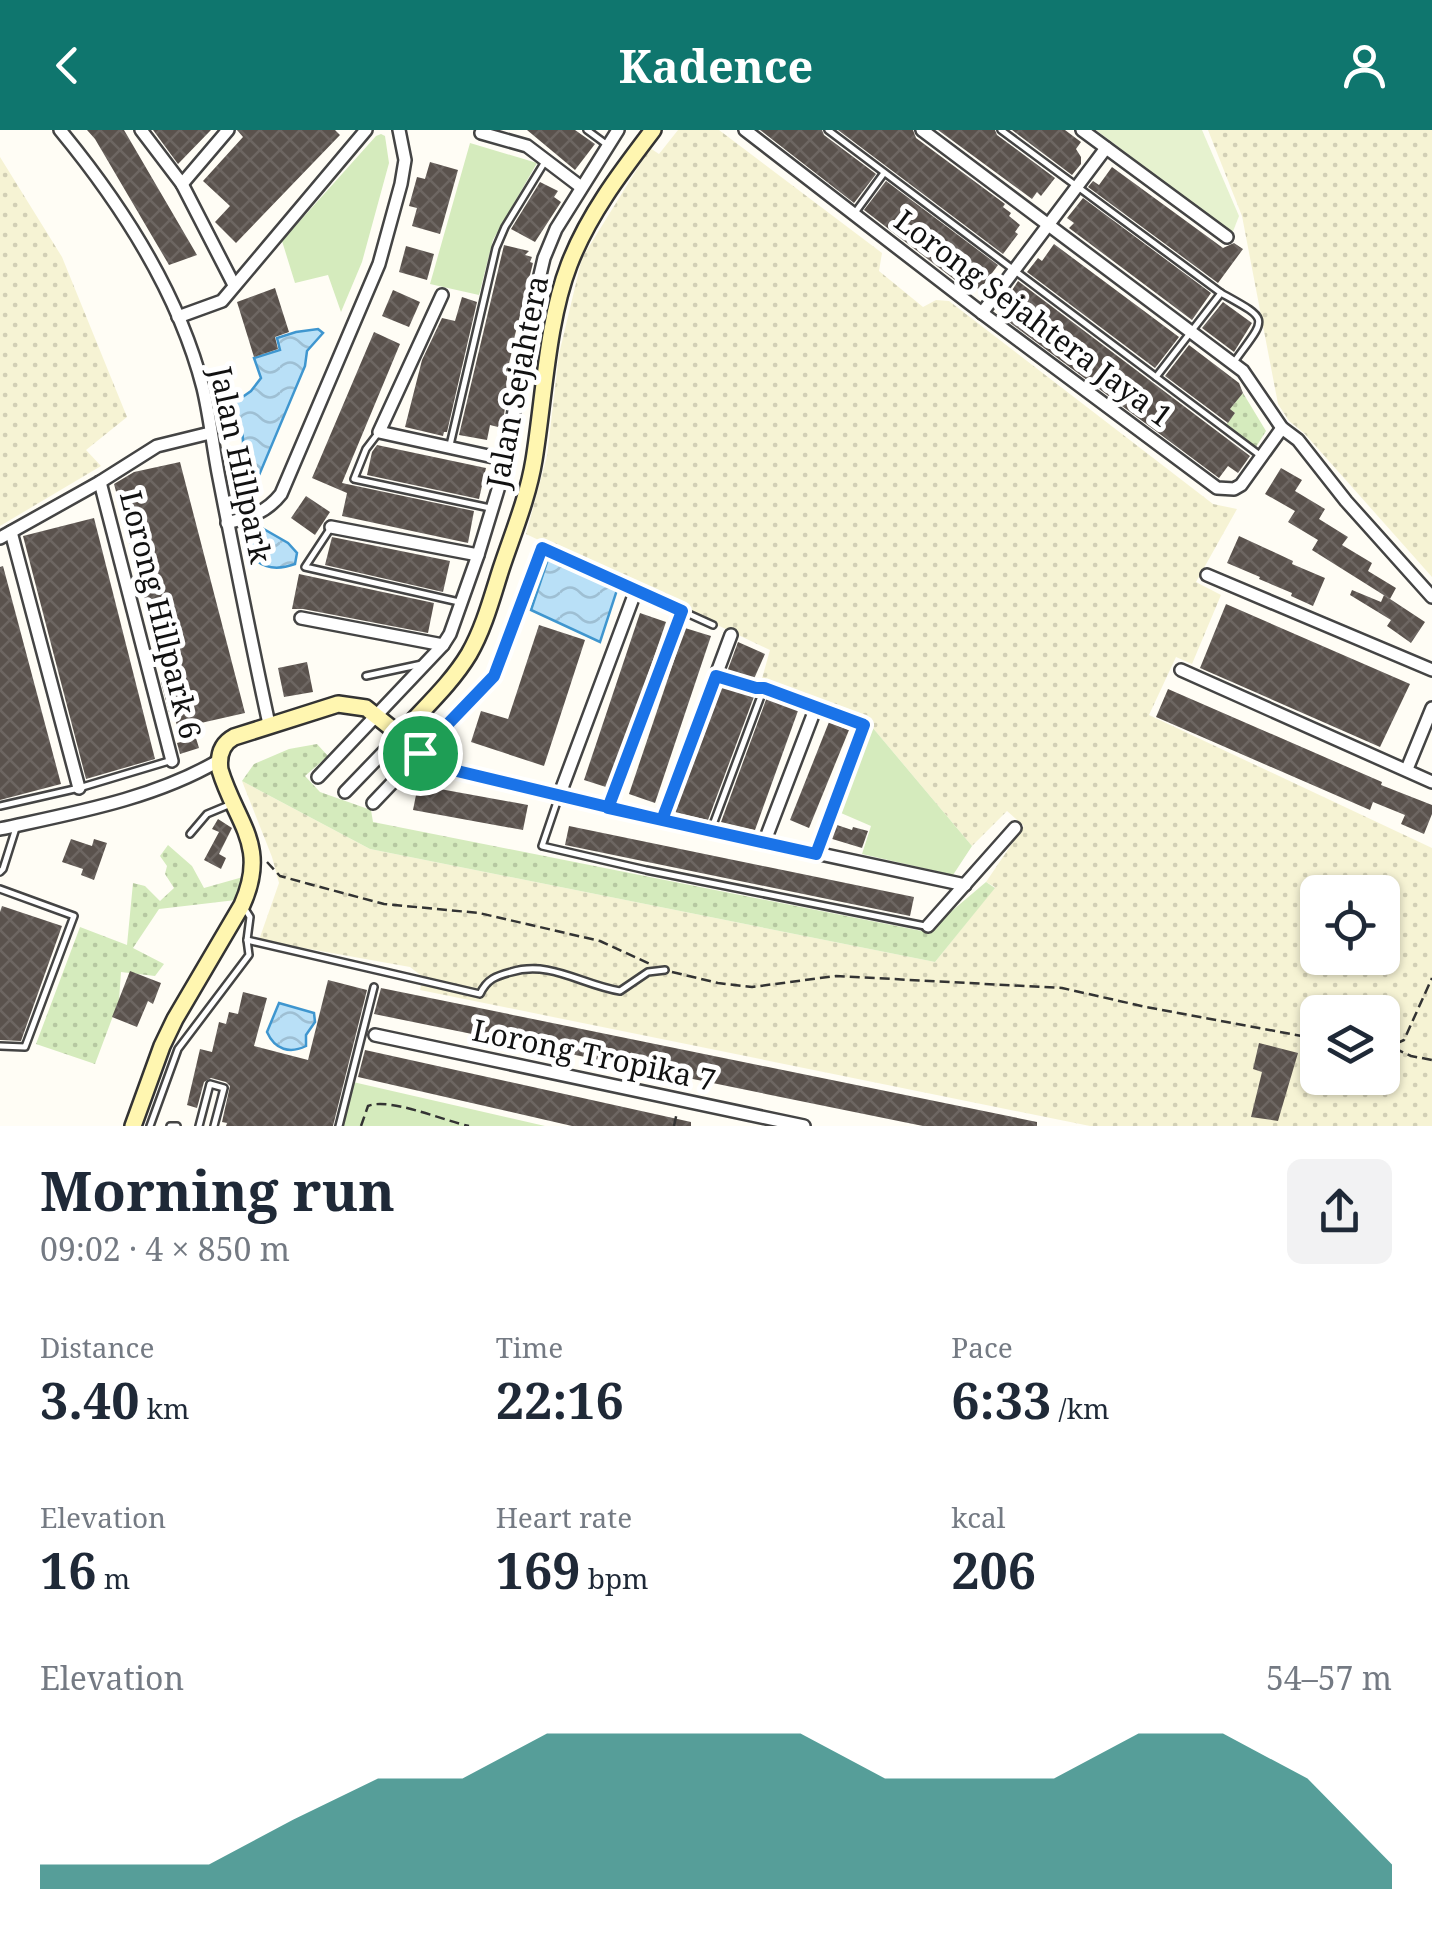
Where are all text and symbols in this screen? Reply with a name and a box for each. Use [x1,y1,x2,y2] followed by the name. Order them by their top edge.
[619,35,813,96] text: Kadence
[40,38,95,93] icon: back
[1337,38,1392,93] icon: person
[886,200,1181,436] street label: Lorong Sejahtera Jaya 1
[476,272,557,492] street label: Jalan Sejahtera
[200,362,282,567] street label: Jalan Hillpark
[111,486,212,743] street label: Lorong Hillpark 6
[378,711,463,796] pin
[393,726,448,781] icon: arrive
[1300,875,1400,1095] map controls
[1300,875,1400,975] button: locate
[1300,995,1400,1095] button: layers
[469,1009,720,1100] street label: Lorong Tropika 7
[40,1152,395,1227] text: Morning run
[1287,1159,1392,1264] button: share
[40,1227,290,1270] text: 09:02 · 4 × 850 m
[40,1328,154,1366] text: Distance
[496,1328,563,1366] text: Time
[951,1328,1013,1366] text: Pace
[40,1366,139,1434] text: 3.40
[496,1366,624,1434] text: 22:16
[951,1366,1051,1434] text: 6:33
[139,1389,190,1427] text: km
[1051,1389,1109,1427] text: /km
[40,1498,166,1536] text: Elevation
[496,1498,632,1536] text: Heart rate
[951,1498,1005,1536] text: kcal
[40,1536,97,1604] text: 16
[496,1536,580,1604] text: 169
[951,1536,1036,1604] text: 206
[97,1559,130,1597] text: m
[580,1559,649,1597] text: bpm
[40,1656,184,1699] text: Elevation
[1266,1656,1392,1699] text: 54–57 m

